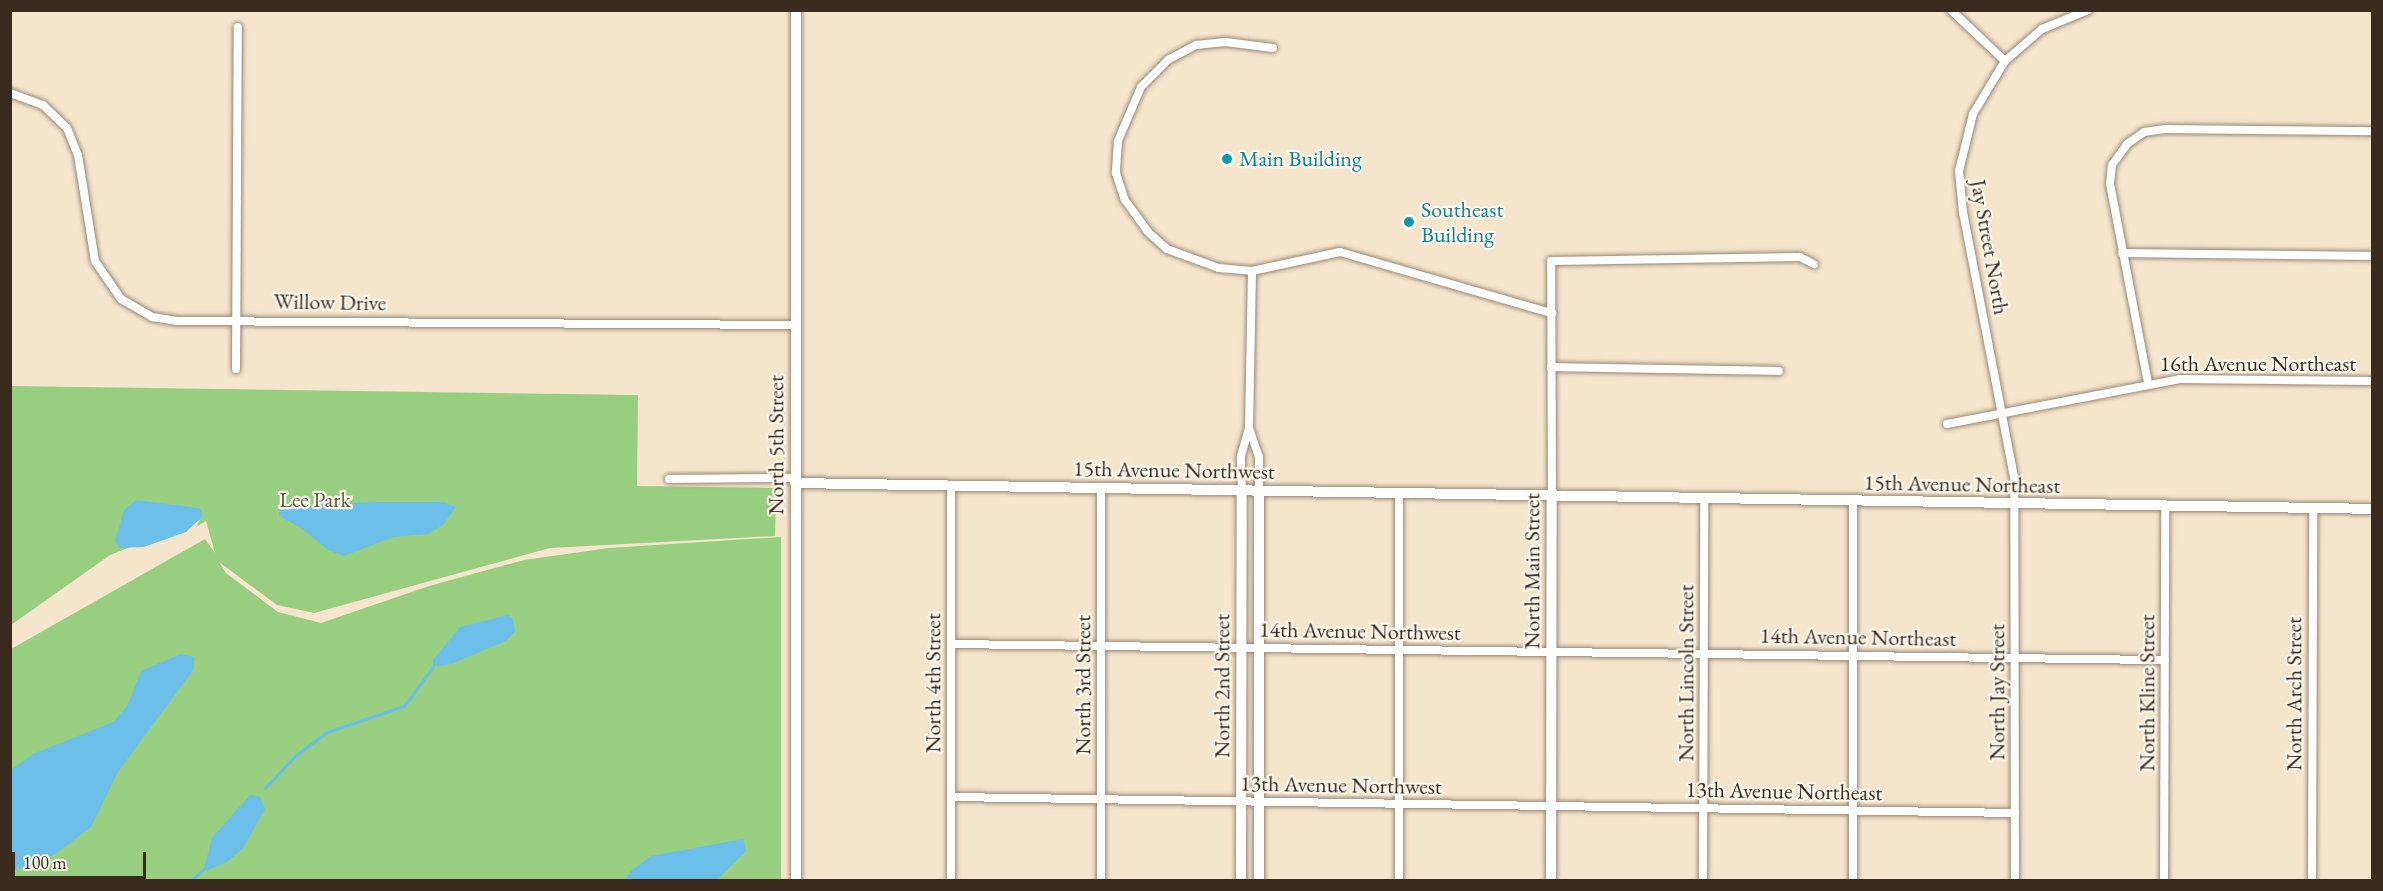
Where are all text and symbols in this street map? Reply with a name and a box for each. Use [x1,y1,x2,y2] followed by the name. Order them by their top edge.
[1239,146,1361,172] place label: Main Building
[1220,152,1234,166] marker: Main Building
[1965,177,2015,317] street label: Jay Street North
[1421,196,1503,248] place label: Southeast Building
[1402,215,1416,229] marker: Southeast Building
[273,288,387,316] street label: Willow Drive
[2160,351,2356,377] street label: 16th Avenue Northeast
[763,375,789,515] street label: North 5th Street
[1073,455,1275,485] street label: 15th Avenue Northwest
[1863,469,2061,499] street label: 15th Avenue Northeast
[279,487,351,513] park label: Lee Park
[1519,493,1545,649] street label: North Main Street
[1673,585,1699,761] street label: North Lincoln Street
[920,613,946,753] street label: North 4th Street
[1209,614,1235,758] street label: North 2nd Street
[1070,615,1096,755] street label: North 3rd Street
[2134,615,2160,771] street label: North Kline Street
[1259,616,1461,646] street label: 14th Avenue Northwest
[2281,617,2307,771] street label: North Arch Street
[1759,622,1957,652] street label: 14th Avenue Northeast
[1984,624,2010,760] street label: North Jay Street
[1240,770,1442,800] street label: 13th Avenue Northwest
[1685,776,1883,806] street label: 13th Avenue Northeast
[15,840,148,878] scale bar
[23,851,67,874] text: 100 m

